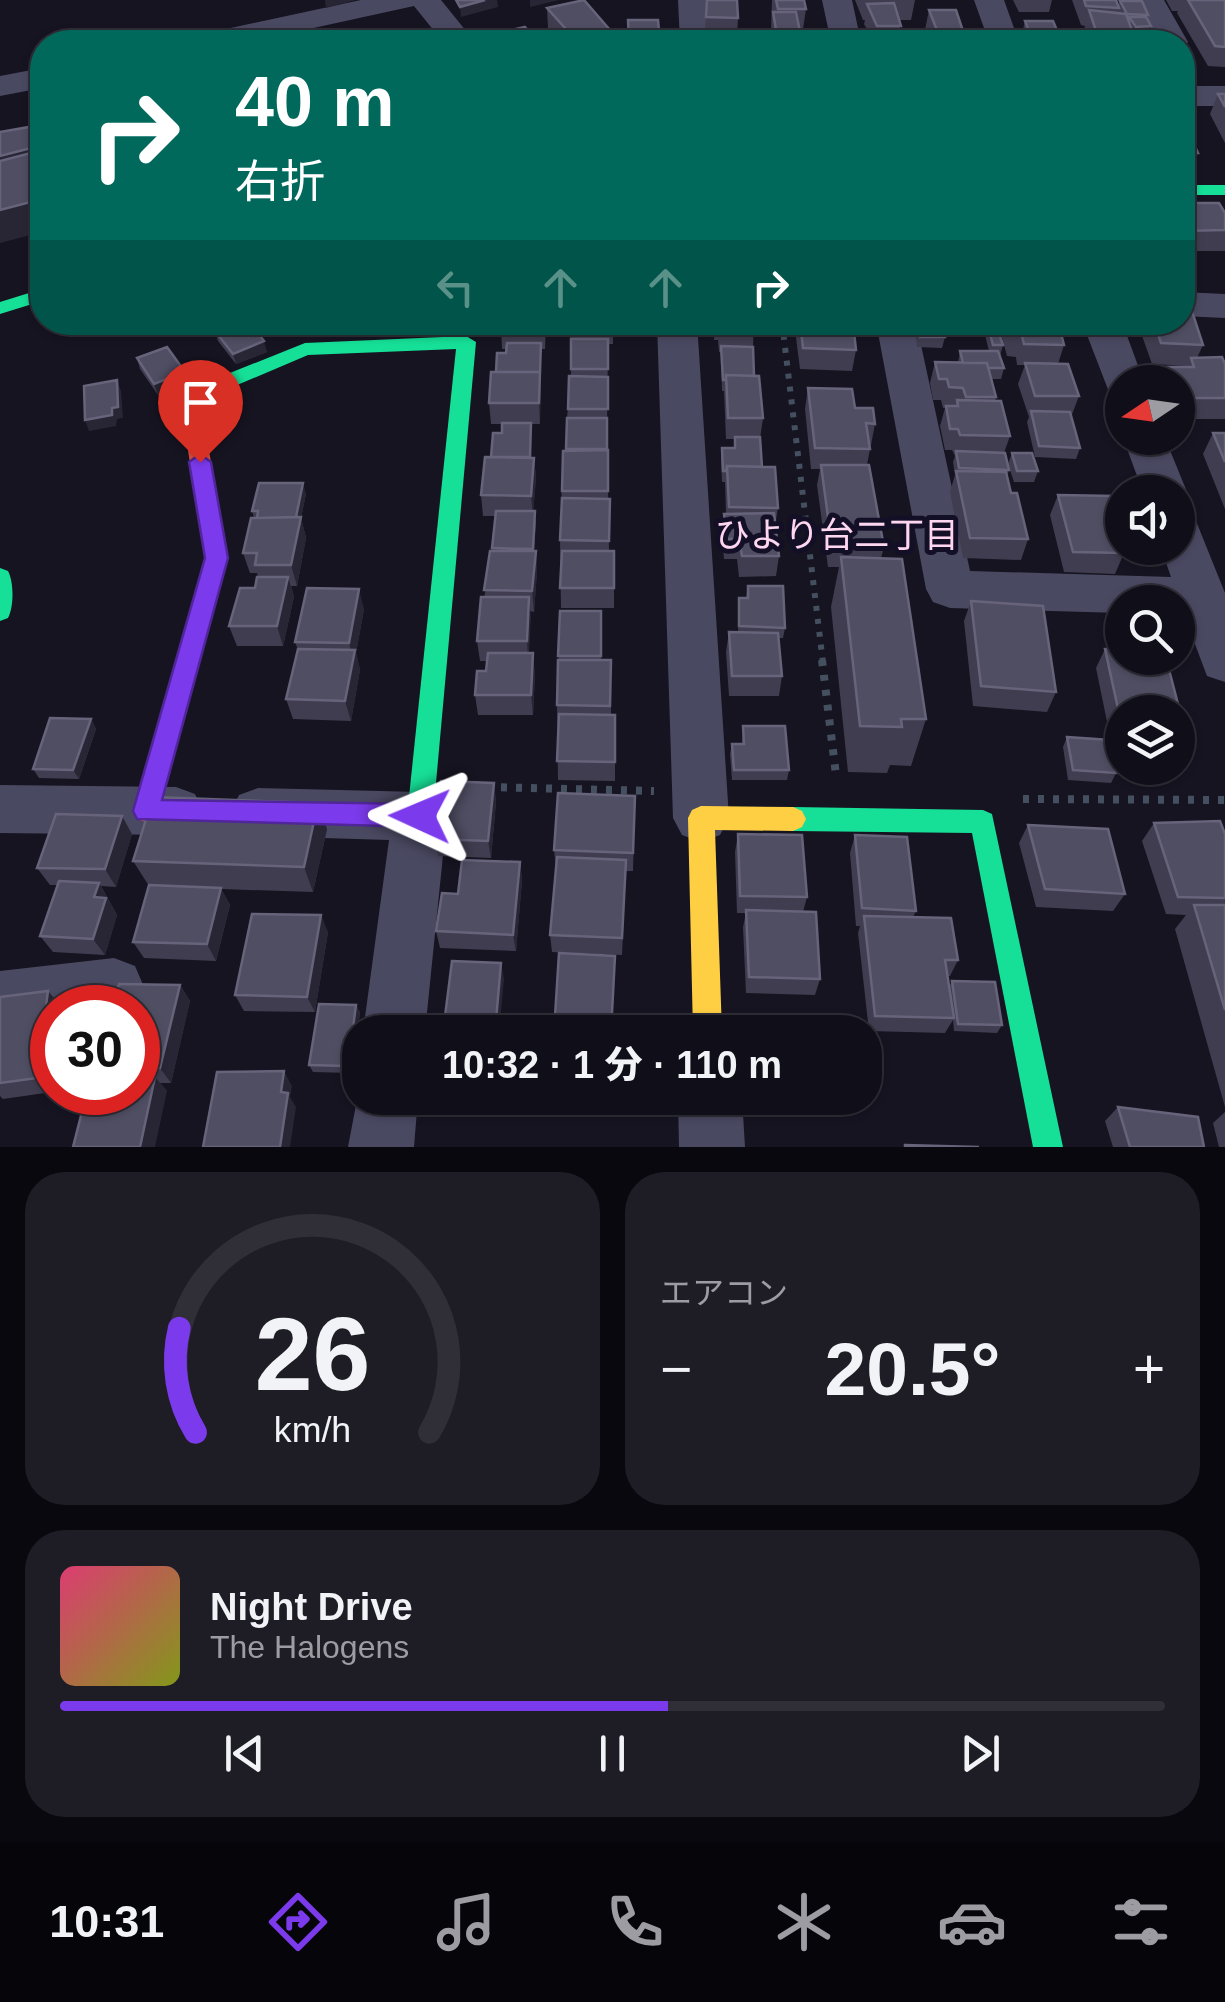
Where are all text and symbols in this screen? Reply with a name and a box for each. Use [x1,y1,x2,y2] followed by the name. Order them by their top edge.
[235,63,395,141] text: 40 m
[70,70,200,200] icon: right
[235,156,325,207] text: 右折
[428,260,483,315] icon: left
[533,260,588,315] icon: ahead
[638,260,693,315] icon: ahead
[743,260,798,315] icon: right
[158,360,243,463] pin
[1105,365,1195,455] north arrow
[1105,365,1195,785] map controls
[173,375,228,430] icon: arrive
[1105,475,1195,565] button: sound
[715,515,959,554] district label: ひより台二丁目
[1105,585,1195,675] button: search
[1105,695,1195,785] button: layers
[368,764,472,868] position arrow
[30,985,160,1115] speed limit sign: 30
[442,1044,782,1086] text: 10:32 · 1 分 · 110 m
[660,1275,788,1311] text: エアコン
[255,1296,370,1412] text: 26
[825,1327,1000,1411] text: 20.5°
[660,1338,692,1400] text: −
[1133,1338,1165,1400] text: +
[274,1410,351,1450] text: km/h
[210,1586,413,1628] text: Night Drive
[210,1629,409,1665] text: The Halogens
[217,1726,272,1781] icon: previous
[585,1726,640,1781] icon: pause
[953,1726,1008,1781] icon: next
[263,1887,333,1957] icon: directions
[431,1887,501,1957] icon: music
[600,1887,670,1957] icon: phone
[769,1887,839,1957] icon: climate
[937,1887,1007,1957] icon: car
[1106,1887,1176,1957] icon: filters
[49,1896,164,1947] text: 10:31

